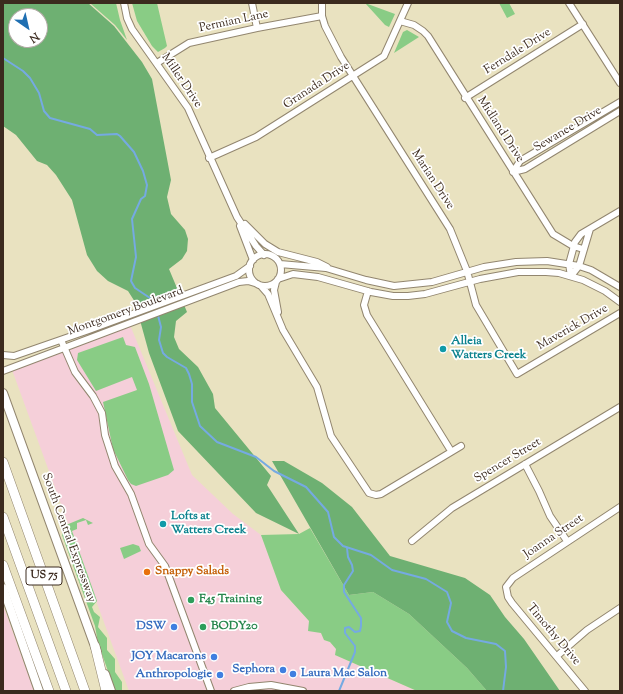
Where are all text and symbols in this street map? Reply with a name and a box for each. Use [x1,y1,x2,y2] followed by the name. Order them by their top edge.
[8,8,48,48] north arrow
[198,8,270,36] street label: Permian Lane
[482,26,554,78] street label: Ferndale Drive
[26,28,42,46] text: N
[158,51,204,111] street label: Miller Drive
[281,59,353,113] street label: Granada Drive
[473,95,527,165] street label: Midland Drive
[531,104,605,156] street label: Sewanee Drive
[407,147,457,213] street label: Marian Drive
[66,284,186,340] street label: Montgomery Boulevard
[535,302,611,354] street label: Maverick Drive
[451,335,526,363] place label: Alleia Watters Creek
[438,344,448,354] marker: Alleia Watters Creek
[472,435,544,487] street label: Spencer Street
[38,471,98,605] street label: South Central Expressway
[171,510,246,538] place label: Lofts at Watters Creek
[521,512,587,562] street label: Joanna Street
[158,519,168,529] marker: Lofts at Watters Creek
[155,565,229,579] place label: Snappy Salads
[26,567,62,585] road number: US 75
[142,567,152,577] marker: Snappy Salads
[199,593,262,607] place label: F45 Training
[186,595,196,605] marker: F45 Training
[523,601,583,669] street label: Timothy Drive
[136,620,166,634] place label: DSW
[211,620,258,634] place label: BODY20
[169,622,179,632] marker: DSW
[198,622,208,632] marker: BODY20
[131,650,206,664] place label: JOY Macarons
[209,652,219,662] marker: JOY Macarons
[232,663,275,677] place label: Sephora
[278,665,288,675] marker: Sephora
[301,667,387,681] place label: Laura Mac Salon
[136,668,212,682] place label: Anthropologie
[288,669,298,679] marker: Laura Mac Salon
[215,670,225,680] marker: Anthropologie

